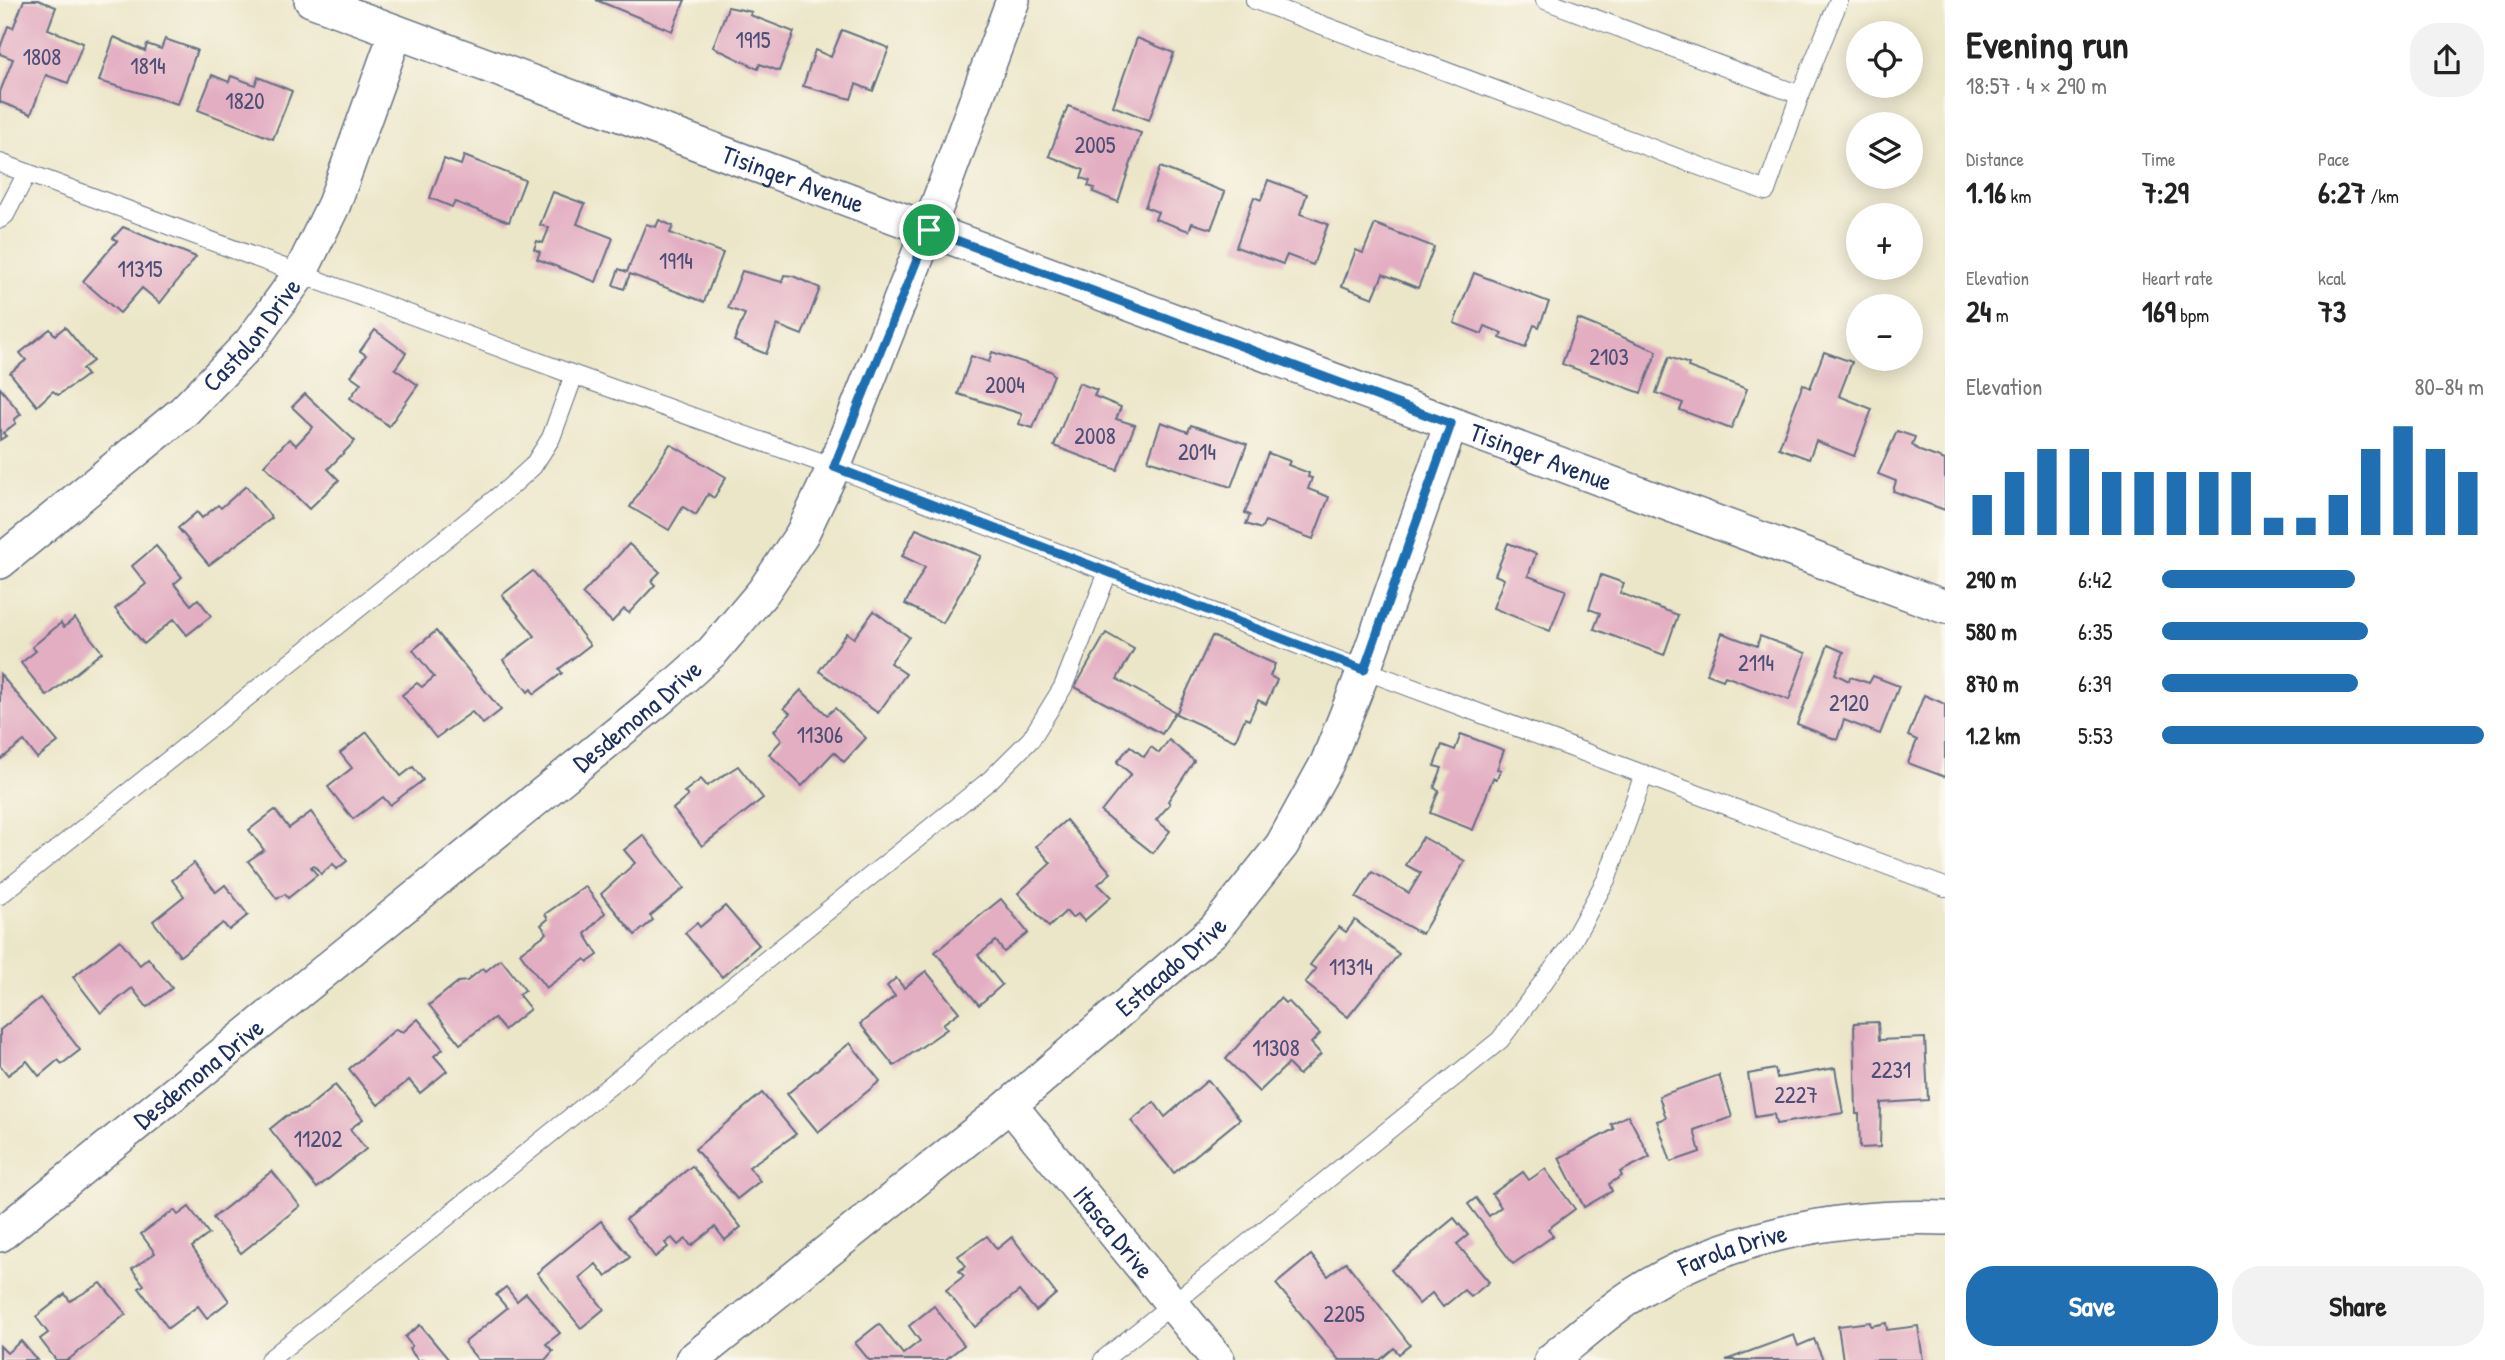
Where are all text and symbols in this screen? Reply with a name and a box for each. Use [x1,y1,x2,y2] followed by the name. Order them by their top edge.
[1966,18,2129,70] text: Evening run
[1846,21,1923,371] map controls
[1846,21,1923,98] button: locate
[2410,23,2484,97] button: share
[736,24,771,55] house number: 1915
[23,41,61,72] house number: 1808
[130,50,166,81] house number: 1814
[1966,70,2107,101] text: 18:57 · 4 × 290 m
[225,85,265,116] house number: 1820
[1846,112,1923,189] button: layers
[1074,129,1116,160] house number: 2005
[717,136,869,221] street label: Tisinger Avenue
[1966,146,2024,172] text: Distance
[2142,146,2176,172] text: Time
[2318,146,2350,172] text: Pace
[1966,172,2006,212] text: 1.16
[2142,172,2189,212] text: 7:29
[2318,172,2366,212] text: 6:27
[2006,183,2031,209] text: km
[2366,183,2399,209] text: /km
[899,200,959,260] pin
[1846,203,1923,280] button: +
[910,211,948,249] icon: arrive
[659,245,693,276] house number: 1914
[117,253,163,284] house number: 11315
[1966,265,2029,291] text: Elevation
[2142,265,2213,291] text: Heart rate
[2318,265,2346,291] text: kcal
[194,271,308,399] street label: Castolon Drive
[1966,291,1991,331] text: 24
[2142,291,2176,331] text: 169
[2318,291,2346,331] text: 73
[1846,294,1923,371] button: −
[1991,302,2009,328] text: m
[2176,302,2209,328] text: bpm
[1589,341,1629,372] house number: 2103
[985,369,1025,400] house number: 2004
[1966,371,2042,402] text: Elevation
[2415,371,2484,402] text: 80–84 m
[1465,414,1617,499] street label: Tisinger Avenue
[1074,420,1116,451] house number: 2008
[1178,436,1216,467] house number: 2014
[1966,564,2016,595] text: 290 m
[2078,564,2112,595] text: 6:42
[1966,616,2017,647] text: 580 m
[2078,616,2113,647] text: 6:35
[1738,647,1774,678] house number: 2114
[565,651,709,780] street label: Desdemona Drive
[1966,668,2019,699] text: 870 m
[2078,668,2111,699] text: 6:39
[1829,687,1869,718] house number: 2120
[797,719,843,750] house number: 11306
[1966,720,2021,751] text: 1.2 km
[2078,720,2113,751] text: 5:53
[1108,910,1235,1024] street label: Estacado Drive
[1329,951,1373,982] house number: 11314
[126,1010,271,1137] street label: Desdemona Drive
[1252,1032,1300,1063] house number: 11308
[1871,1054,1911,1085] house number: 2231
[1774,1079,1818,1110] house number: 2227
[294,1123,343,1154] house number: 11202
[1066,1178,1163,1286] street label: Itasca Drive
[1672,1215,1790,1284] street label: Farola Drive
[1966,1266,2218,1346] button: Save
[2232,1266,2484,1346] button: Share
[1323,1298,1365,1329] house number: 2205

